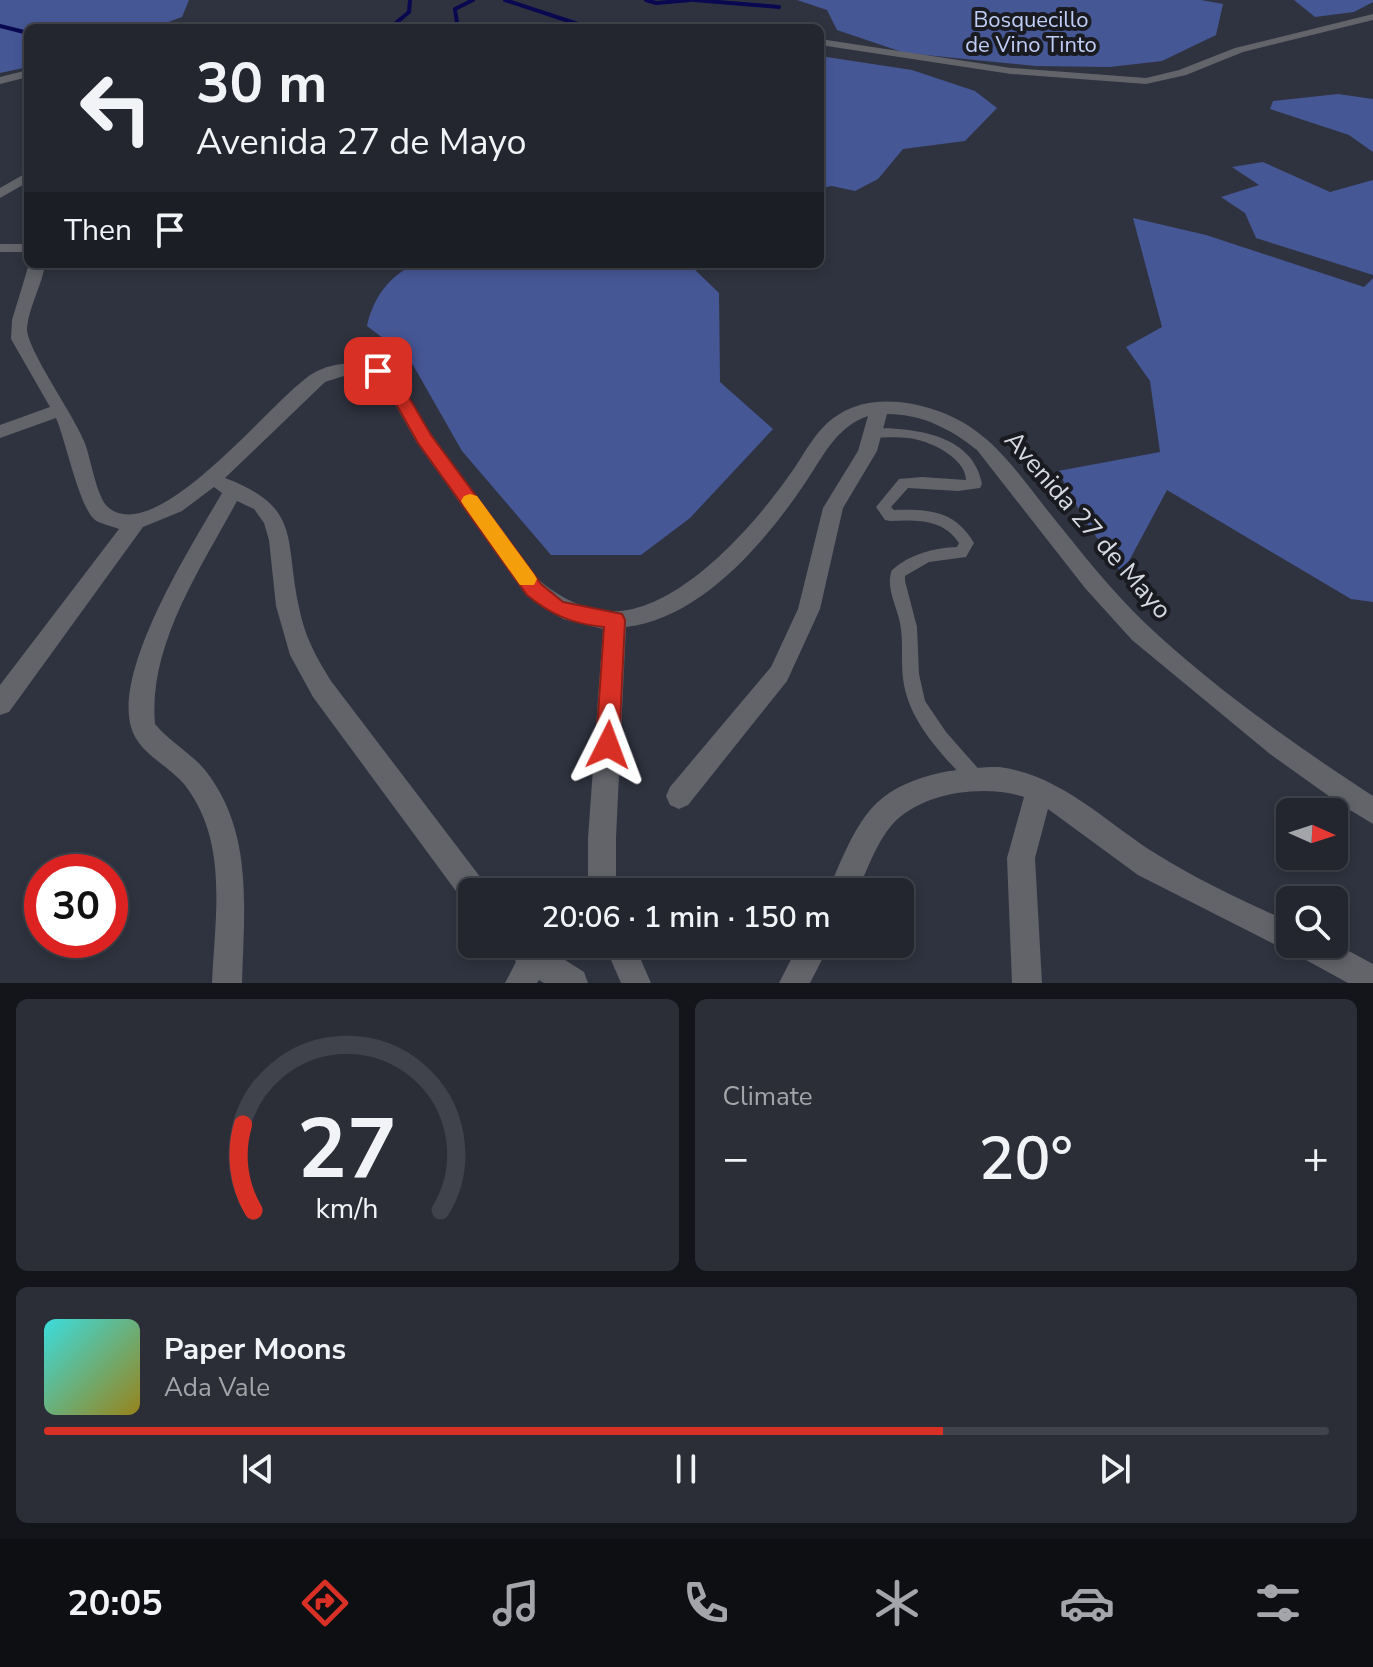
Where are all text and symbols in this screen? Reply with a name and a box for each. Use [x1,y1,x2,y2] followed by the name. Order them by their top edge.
[965,5,1097,60] park label: Bosquecillo de Vino Tinto
[196,45,327,122] text: 30 m
[64,56,168,160] icon: left
[196,118,527,167] text: Avenida 27 de Mayo
[148,208,192,252] icon: arrive
[64,210,132,251] text: Then
[344,337,412,405] pin
[356,349,400,393] icon: arrive
[996,423,1180,627] street label: Avenida 27 de Mayo
[566,703,650,787] position arrow
[1276,798,1348,870] north arrow
[1276,798,1348,958] map controls
[24,854,128,958] speed limit sign: 30
[1276,886,1348,958] button: search
[541,897,831,938] text: 20:06 · 1 min · 150 m
[723,1079,813,1114] text: Climate
[297,1093,397,1206] text: 27
[979,1118,1073,1200] text: 20°
[723,1129,749,1189] text: −
[1303,1129,1329,1189] text: +
[316,1189,379,1228] text: km/h
[164,1329,346,1370] text: Paper Moons
[164,1370,270,1405] text: Ada Vale
[236,1447,280,1491] icon: previous
[664,1447,708,1491] icon: pause
[1093,1447,1137,1491] icon: next
[297,1575,353,1631] icon: directions
[488,1575,544,1631] icon: music
[678,1575,734,1631] icon: phone
[869,1575,925,1631] icon: climate
[1059,1575,1115,1631] icon: car
[1250,1575,1306,1631] icon: filters
[67,1579,163,1628] text: 20:05

